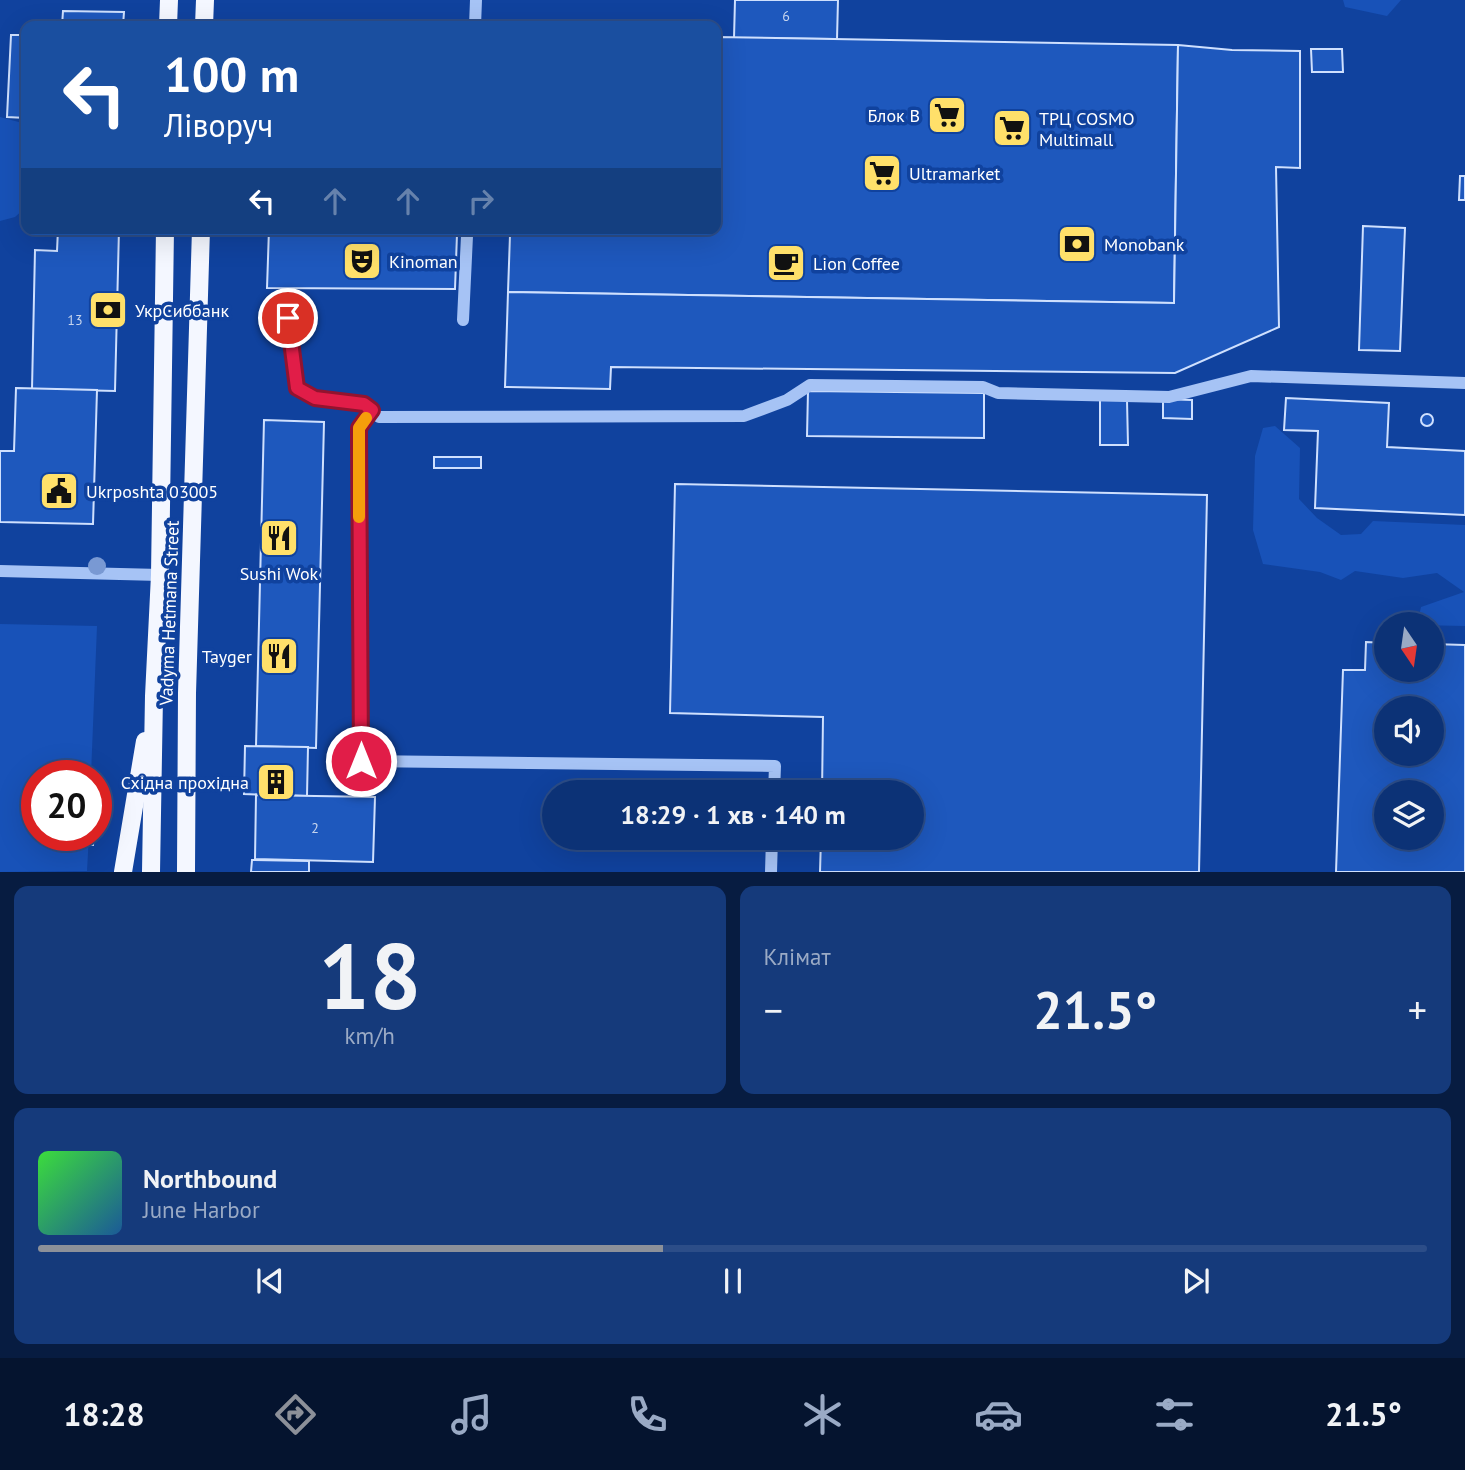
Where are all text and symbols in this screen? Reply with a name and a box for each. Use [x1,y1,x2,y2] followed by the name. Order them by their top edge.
[782,7,790,25] house number: 6
[164,42,299,106] text: 100 m
[49,49,140,140] icon: left
[926,94,968,136] supermarket icon: Блок B
[164,104,273,146] text: Ліворуч
[867,104,920,127] place label: Блок B
[991,107,1033,149] supermarket icon: ТРЦ COSMO Multimall
[1039,107,1134,151] place label: ТРЦ COSMO Multimall
[861,152,903,194] supermarket icon: Ultramarket
[909,162,1000,185] place label: Ultramarket
[243,182,281,220] icon: left
[316,182,354,220] icon: ahead
[389,182,427,220] icon: ahead
[462,182,500,220] icon: right
[1056,223,1098,265] bank icon: Monobank
[1104,233,1185,256] place label: Monobank
[341,240,383,282] theatre icon: Kinoman
[765,242,807,284] cafe icon: Lion Coffee
[389,250,458,273] place label: Kinoman
[813,252,900,275] place label: Lion Coffee
[258,288,318,348] pin
[87,289,129,331] bank icon: УкрСиббанк
[135,299,229,322] place label: УкрСиббанк
[269,299,307,337] icon: arrive
[67,311,83,329] house number: 13
[38,470,80,512] public building icon: Ukrposhta 03005
[86,480,218,503] place label: Ukrposhta 03005
[258,517,300,559] restaurant icon: Sushi Wok
[154,520,184,707] street label: Vadyma Hetmana Street
[240,562,319,585] place label: Sushi Wok
[1374,612,1444,682] north arrow
[1374,612,1444,850] map controls
[258,635,300,677] restaurant icon: Tayger
[202,645,252,668] place label: Tayger
[1374,696,1444,766] button: sound
[324,724,398,798] position arrow
[21,760,112,851] speed limit sign: 20
[255,761,297,803] building icon: Східна прохідна
[121,771,249,794] place label: Східна прохідна
[1374,780,1444,850] button: layers
[620,798,846,831] text: 18:29 · 1 хв · 140 m
[311,819,319,837] house number: 2
[318,916,421,1034] text: 18
[764,942,831,971] text: Клімат
[1033,976,1157,1043] text: 21.5°
[764,985,783,1034] text: −
[1408,985,1427,1034] text: +
[345,1021,395,1050] text: km/h
[143,1162,277,1195] text: Northbound
[143,1195,260,1224] text: June Harbor
[251,1262,289,1300] icon: previous
[714,1262,752,1300] icon: pause
[1177,1262,1215,1300] icon: next
[271,1390,320,1439] icon: directions
[447,1390,496,1439] icon: music
[623,1390,672,1439] icon: phone
[798,1390,847,1439] icon: climate
[974,1390,1023,1439] icon: car
[1150,1390,1199,1439] icon: filters
[63,1393,145,1435] text: 18:28
[1325,1393,1402,1435] text: 21.5°

